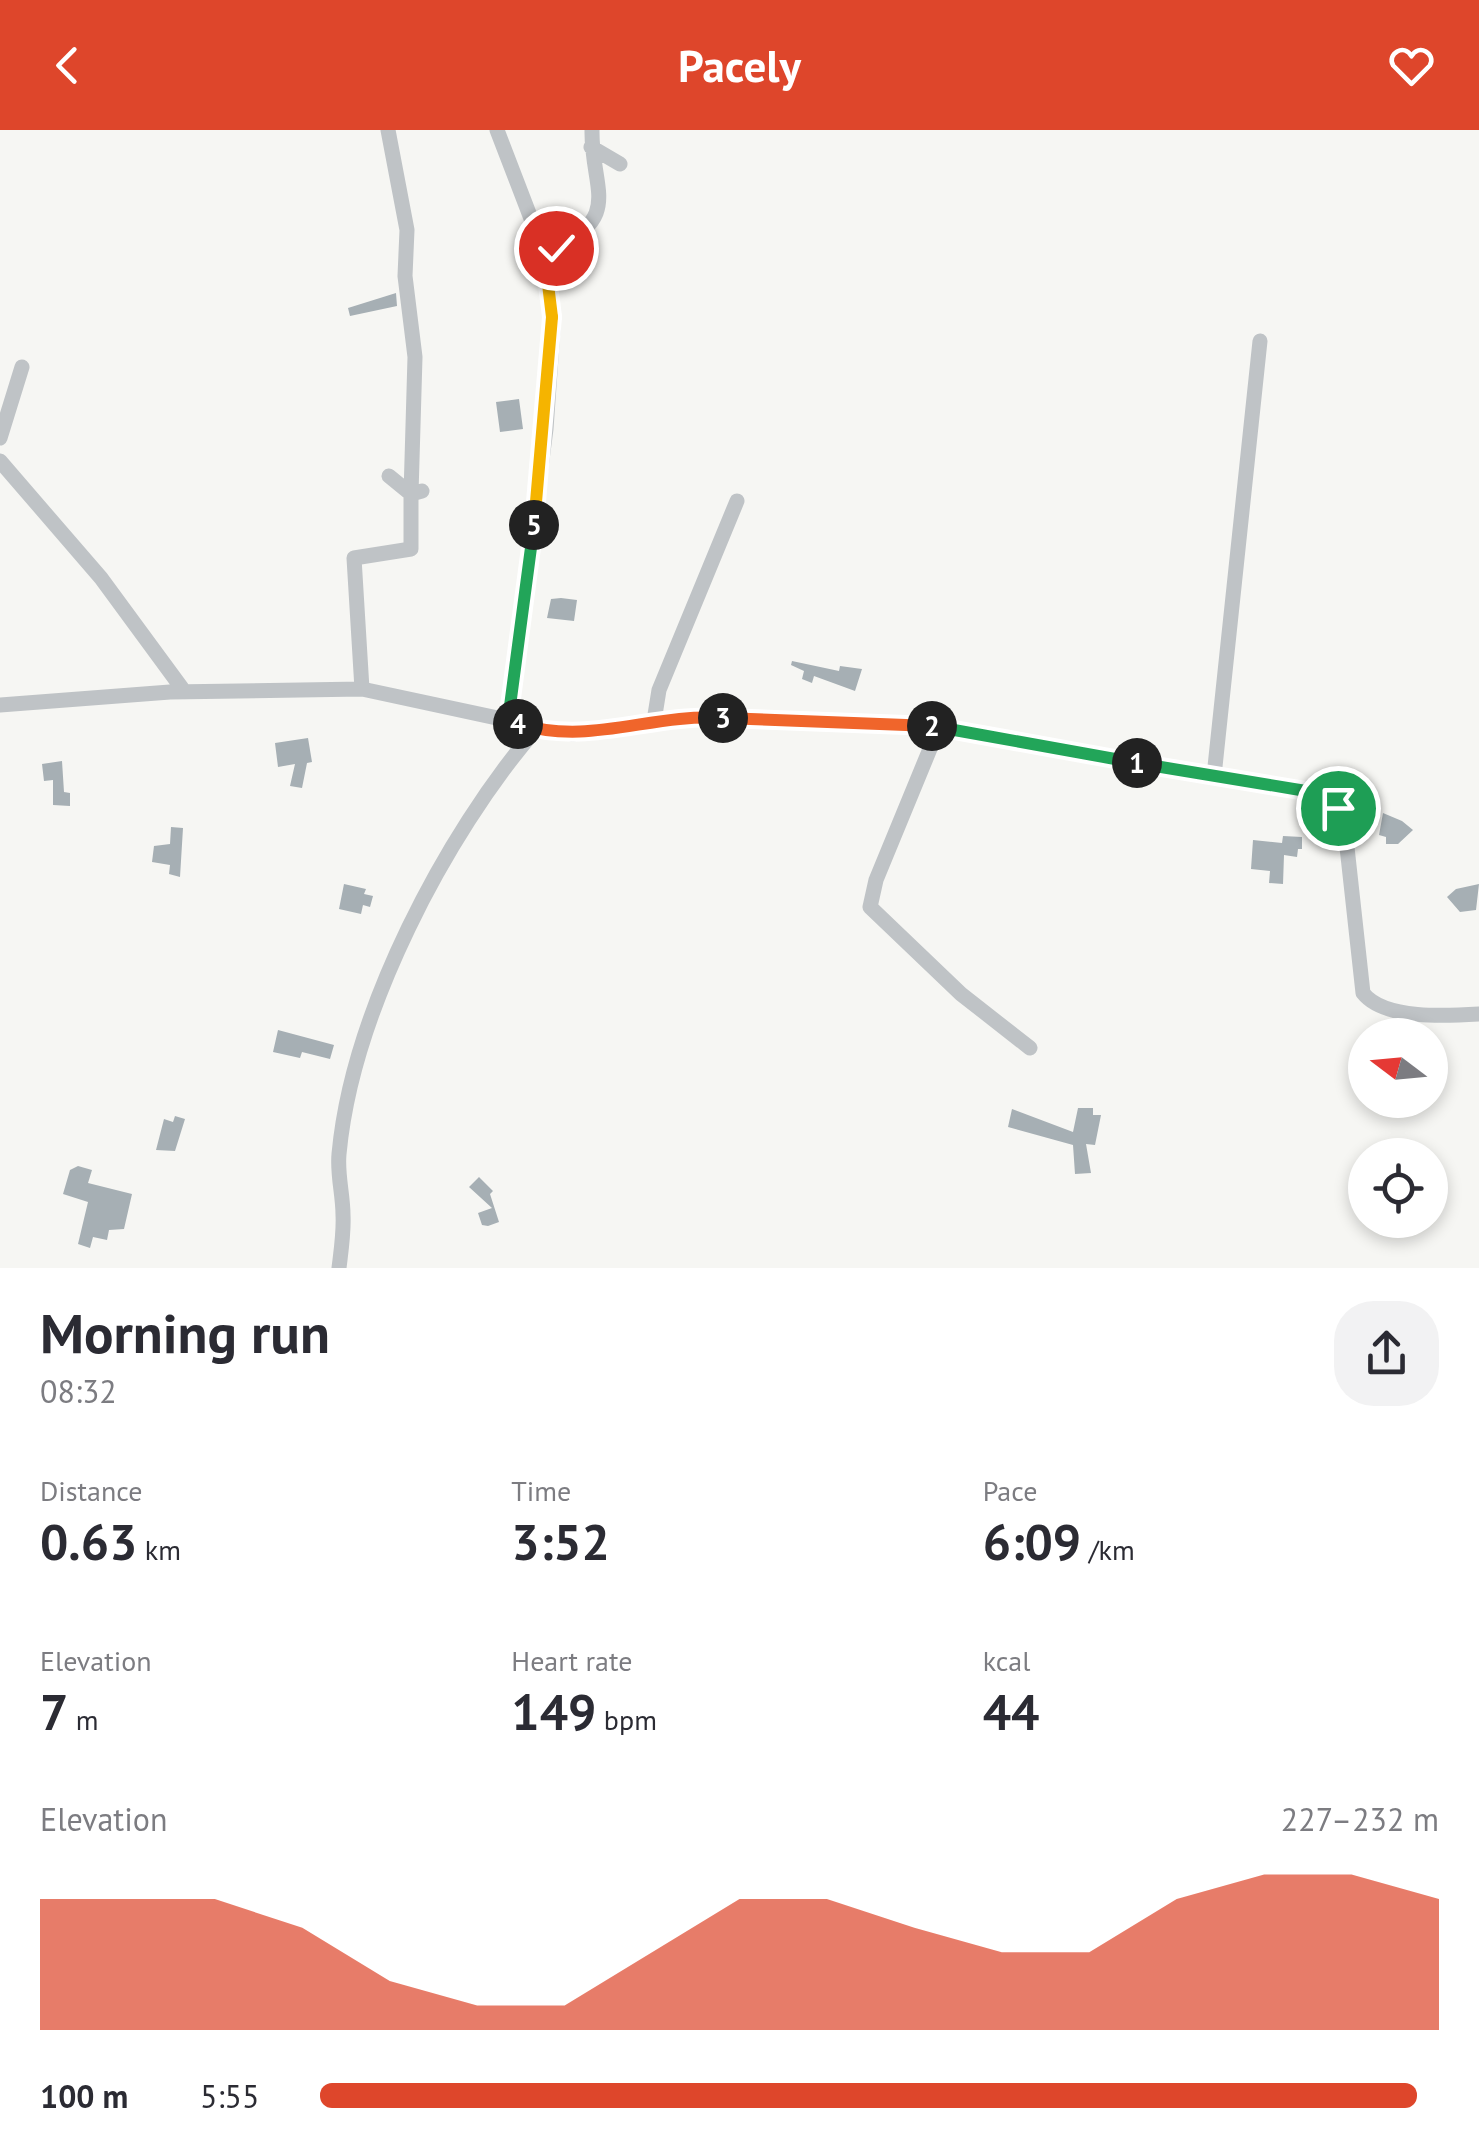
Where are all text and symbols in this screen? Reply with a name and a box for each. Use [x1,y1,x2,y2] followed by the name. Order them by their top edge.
[678,36,801,94] text: Pacely
[40,38,95,93] icon: back
[1384,38,1439,93] icon: heart
[514,206,599,291] pin
[529,221,584,276] icon: check
[509,500,559,550] pin: 5
[526,506,542,543] text: 5
[698,693,748,743] pin: 3
[493,699,543,749] pin: 4
[715,699,731,736] text: 3
[907,701,957,751] pin: 2
[510,705,526,742] text: 4
[924,707,940,744] text: 2
[1112,738,1162,788] pin: 1
[1129,744,1145,781] text: 1
[1296,766,1381,851] pin
[1311,781,1366,836] icon: arrive
[1348,1018,1448,1118] north arrow
[1348,1018,1448,1238] map controls
[1348,1138,1448,1238] button: locate
[40,1297,330,1368] text: Morning run
[1334,1301,1439,1406] button: share
[40,1370,117,1412] text: 08:32
[40,1472,143,1509] text: Distance
[511,1472,571,1509] text: Time
[983,1472,1037,1509] text: Pace
[40,1509,137,1574] text: 0.63
[511,1509,610,1574] text: 3:52
[983,1509,1081,1574] text: 6:09
[137,1531,181,1568] text: km
[1081,1531,1135,1568] text: /km
[40,1642,152,1679] text: Elevation
[511,1642,632,1679] text: Heart rate
[983,1642,1030,1679] text: kcal
[40,1679,68,1744] text: 7
[511,1679,596,1744] text: 149
[983,1679,1039,1744] text: 44
[68,1701,99,1738] text: m
[596,1701,657,1738] text: bpm
[40,1798,167,1840] text: Elevation
[1281,1798,1439,1840] text: 227–232 m
[40,2075,128,2117] text: 100 m
[200,2075,259,2117] text: 5:55

